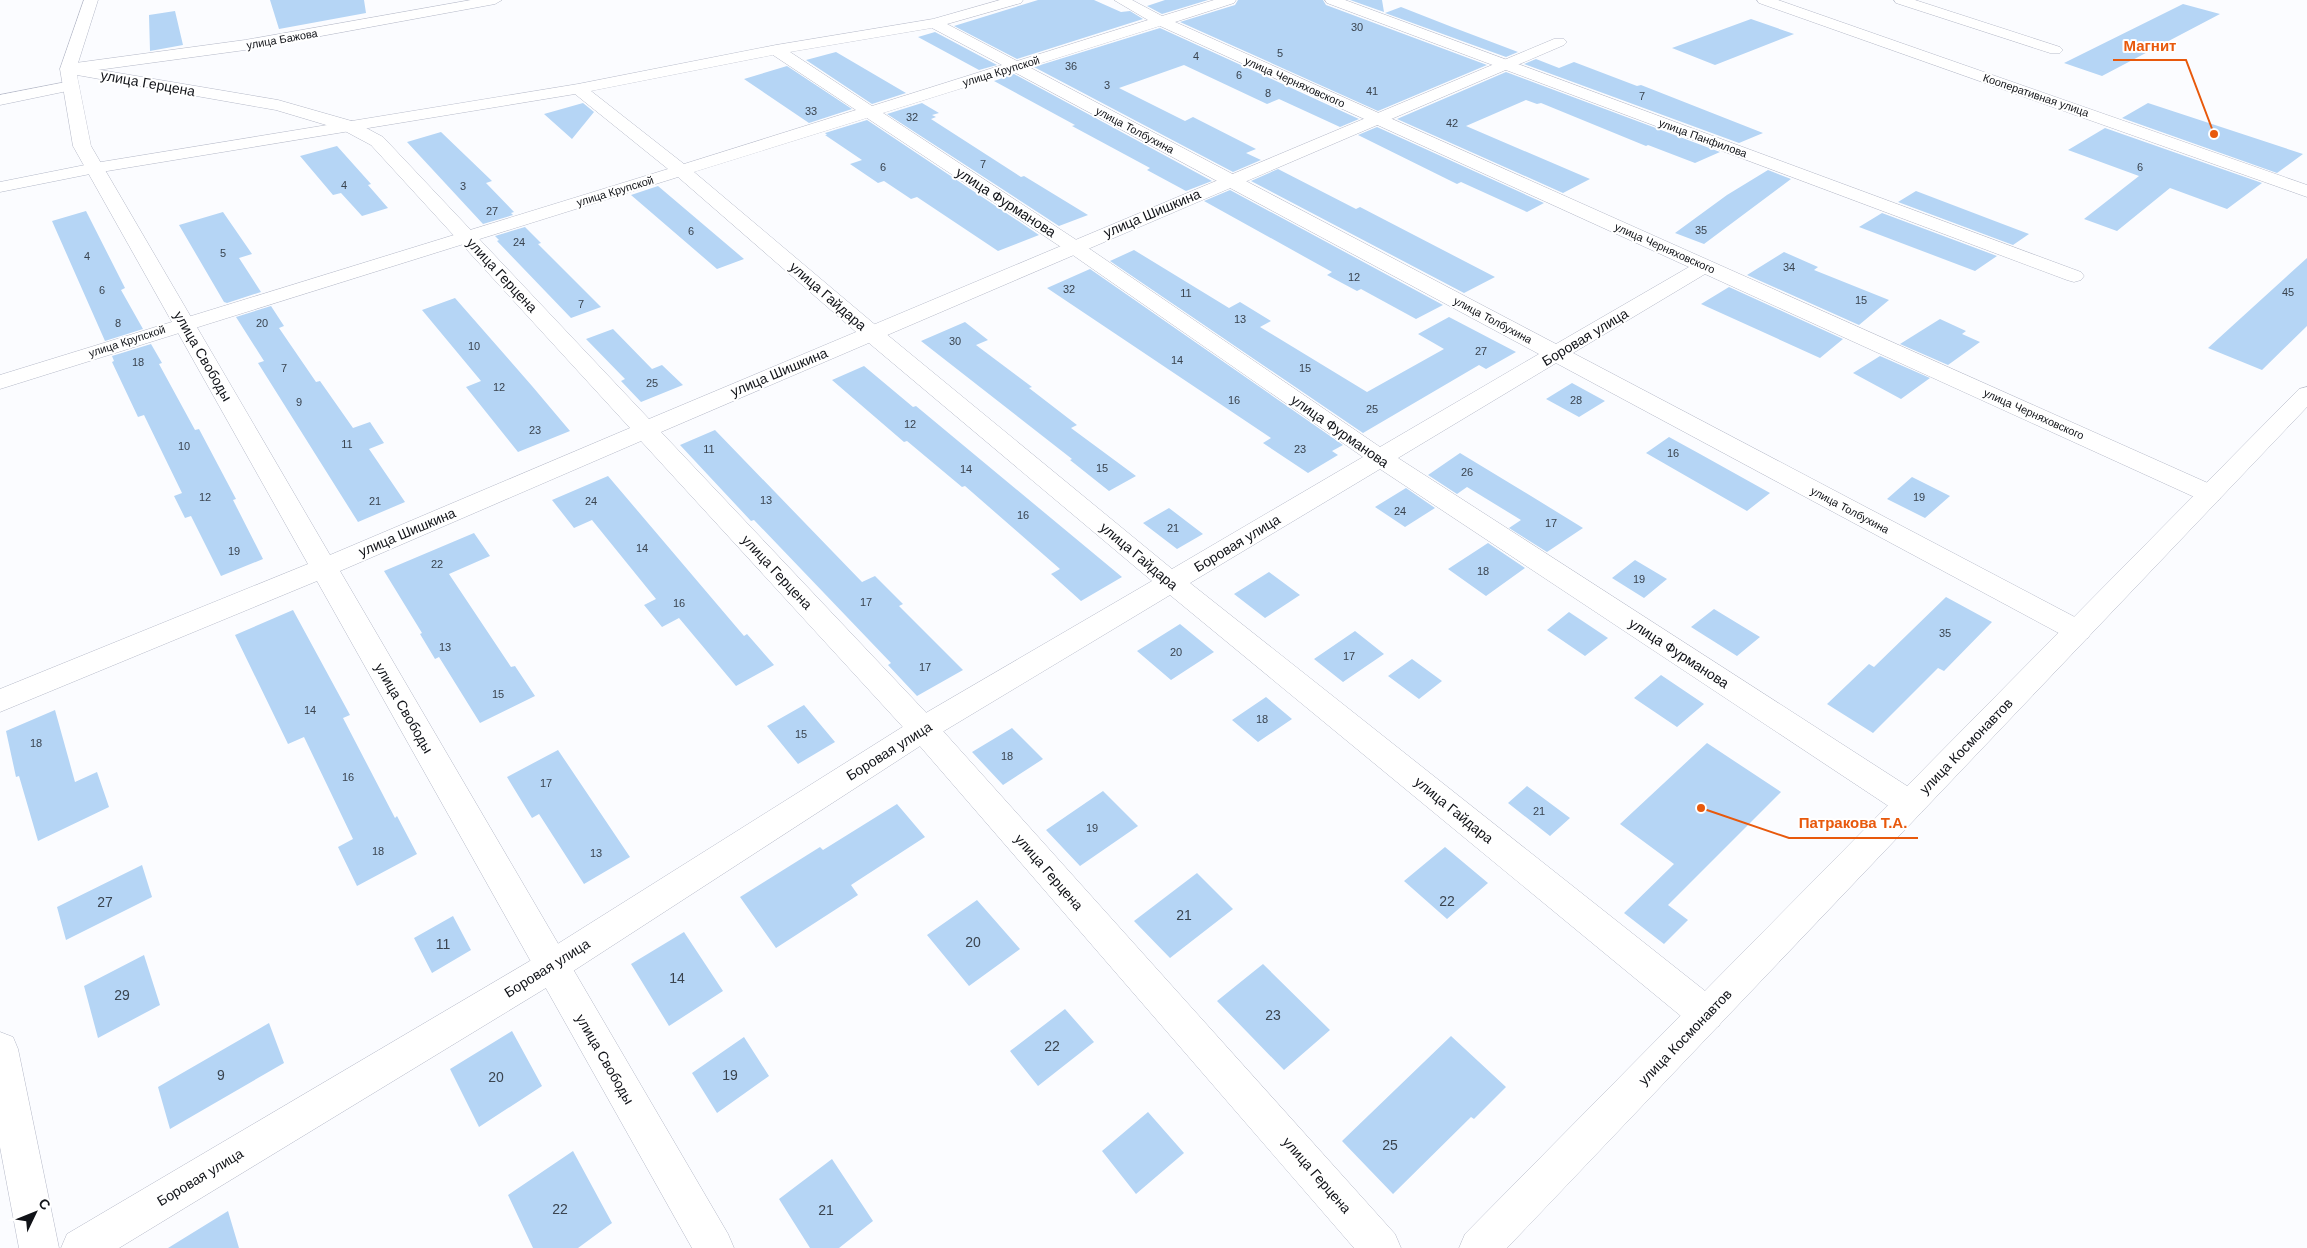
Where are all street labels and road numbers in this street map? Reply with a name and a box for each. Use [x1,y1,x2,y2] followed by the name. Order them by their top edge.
[246,27,319,51] street label: улица Бажова
[961,54,1041,88] street label: улица Крупской
[1243,54,1347,110] street label: улица Черняховского
[99,67,197,99] street label: улица Герцена
[1981,71,2091,119] street label: Кооперативная улица
[1094,104,1177,156] street label: улица Толбухина
[1657,116,1750,160] street label: улица Панфилова
[953,164,1059,240] street label: улица Фурманова
[575,174,655,208] street label: улица Крупской
[1101,185,1203,241] street label: улица Шишкина
[1613,220,1717,276] street label: улица Черняховского
[463,235,541,316] street label: улица Герцена
[786,258,870,334] street label: улица Гайдара
[1452,294,1535,346] street label: улица Толбухина
[1539,305,1631,369] street label: Боровая улица
[171,308,235,404] street label: улица Свободы
[87,323,167,359] street label: улица Крупской
[728,344,830,400] street label: улица Шишкина
[1982,386,2086,442] street label: улица Черняховского
[1288,391,1392,471] street label: улица Фурманова
[1809,484,1892,536] street label: улица Толбухина
[356,504,458,560] street label: улица Шишкина
[1191,511,1283,575] street label: Боровая улица
[1097,519,1181,593] street label: улица Гайдара
[738,532,816,613] street label: улица Герцена
[1626,615,1732,691] street label: улица Фурманова
[372,660,436,756] street label: улица Свободы
[1916,695,2016,797] street label: улица Космонавтов
[843,718,935,784] street label: Боровая улица
[1412,773,1497,847] street label: улица Гайдара
[1012,831,1087,914] street label: улица Герцена
[501,935,593,1001] street label: Боровая улица
[1635,986,1735,1088] street label: улица Космонавтов
[573,1011,637,1107] street label: улица Свободы
[1280,1134,1355,1217] street label: улица Герцена
[154,1145,246,1209] street label: Боровая улица

